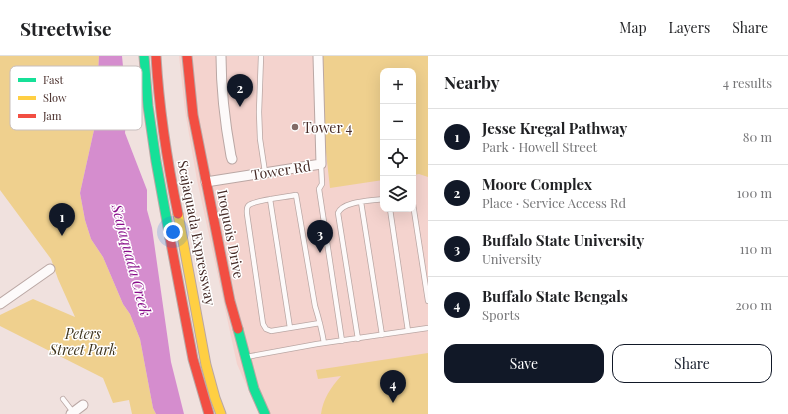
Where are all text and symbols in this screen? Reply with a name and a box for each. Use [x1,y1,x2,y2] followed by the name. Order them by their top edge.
[20,15,112,41] text: Streetwise
[619,18,647,37] text: Map
[669,18,710,37] text: Layers
[732,18,768,37] text: Share
[10,66,142,130] legend
[380,68,416,212] map controls
[380,68,416,104] button: +
[444,71,499,93] text: Nearby
[43,72,63,87] text: Fast
[227,74,253,107] pin: 2
[723,74,772,91] text: 4 results
[43,90,67,105] text: Slow
[380,104,416,140] button: −
[42,108,62,123] text: Jam
[303,118,353,137] place label: Tower 4
[482,118,627,138] text: Jesse Kregal Pathway
[290,122,300,132] marker: Tower 4
[455,128,459,145] text: 1
[743,128,772,145] text: 80 m
[482,138,597,155] text: Park · Howell Street
[380,140,416,176] button: locate
[250,156,312,184] street label: Tower Rd
[174,159,220,307] street label: Scajaquada Expressway
[482,174,592,194] text: Moore Complex
[380,176,416,212] button: layers
[454,184,460,201] text: 2
[737,184,772,201] text: 100 m
[213,188,249,280] street label: Iroquois Drive
[482,194,626,211] text: Place · Service Access Rd
[107,201,157,318] water label: Scajaquada Creek
[49,203,75,236] pin: 1
[307,220,333,253] pin: 3
[163,222,183,242] your location
[482,230,644,250] text: Buffalo State University
[454,240,460,257] text: 3
[740,240,772,257] text: 110 m
[482,250,542,267] text: University
[482,286,628,306] text: Buffalo State Bengals
[454,296,460,313] text: 4
[735,296,772,313] text: 200 m
[482,306,520,323] text: Sports
[48,324,117,359] park label: Peters Street Park
[444,344,604,383] button: Save
[612,344,772,383] button: Share
[380,370,406,403] pin: 4

